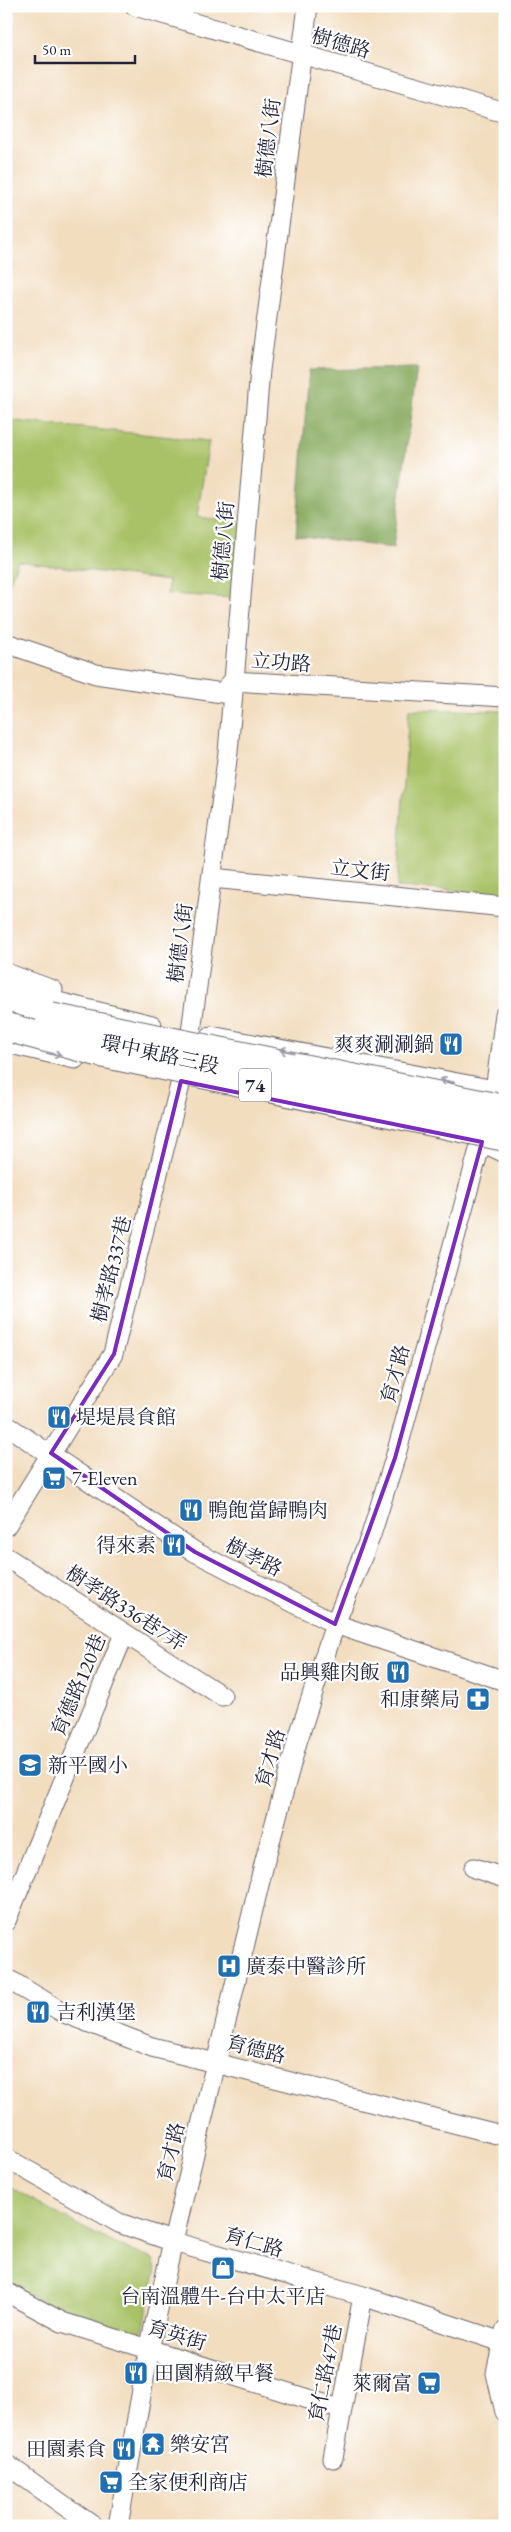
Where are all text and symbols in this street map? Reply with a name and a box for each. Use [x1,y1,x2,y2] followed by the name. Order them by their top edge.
[309,22,373,64] street label: 樹德路
[35,32,135,64] scale bar
[42,40,71,59] text: 50 m
[250,97,286,179] street label: 樹德八街
[207,500,239,582] street label: 樹德八街
[250,647,312,677] street label: 立功路
[329,854,391,886] street label: 立文街
[162,902,198,984] street label: 樹德八街
[99,1029,221,1079] street label: 環中東路三段
[334,1031,434,1057] place label: 爽爽涮涮鍋
[438,1031,464,1057] restaurant icon: 爽爽涮涮鍋
[280,1045,296,1055] one-way arrow
[45,1050,61,1059] one-way arrow
[239,1068,271,1102] road number: 74
[439,1076,455,1086] one-way arrow
[85,1213,137,1325] street label: 樹孝路337巷
[375,1342,415,1406] street label: 育才路
[46,1404,72,1430] restaurant icon: 堤堤晨食館
[76,1404,176,1430] place label: 堤堤晨食館
[41,1465,67,1491] supermarket icon: 7-Eleven
[72,1465,138,1491] place label: 7-Eleven
[178,1497,204,1523] restaurant icon: 鴨飽當歸鴨肉
[208,1497,328,1523] place label: 鴨飽當歸鴨肉
[96,1532,156,1558] place label: 得來素
[161,1532,187,1558] restaurant icon: 得來素
[221,1532,287,1582] street label: 樹孝路
[61,1559,191,1657] street label: 樹孝路336巷7弄
[45,1630,111,1740] street label: 育德路120巷
[280,1659,380,1685] place label: 品興雞肉飯
[385,1659,411,1685] restaurant icon: 品興雞肉飯
[380,1686,460,1712] place label: 和康藥局
[465,1686,491,1712] pharmacy icon: 和康藥局
[249,1726,291,1790] street label: 育才路
[17,1752,43,1778] school or university icon: 新平國小
[48,1752,128,1778] place label: 新平國小
[216,1953,242,1979] hospital icon: 廣泰中醫診所
[246,1953,366,1979] place label: 廣泰中醫診所
[25,1999,51,2025] restaurant icon: 吉利漢堡
[56,1999,136,2025] place label: 吉利漢堡
[224,2029,288,2069] street label: 育德路
[152,2120,190,2184] street label: 育才路
[222,2221,286,2263] street label: 育仁路
[210,2255,236,2281] shop icon: 台南溫體牛-台中太平店
[120,2283,326,2309] place label: 台南溫體牛-台中太平店
[145,2314,209,2356] street label: 育英街
[303,2322,347,2424] street label: 育仁路47巷
[123,2360,149,2386] restaurant icon: 田園精緻早餐
[154,2360,274,2386] place label: 田園精緻早餐
[352,2370,412,2396] place label: 萊爾富
[416,2370,442,2396] supermarket icon: 萊爾富
[140,2431,166,2457] temple icon: 樂安宮
[170,2431,230,2457] place label: 樂安宮
[26,2436,106,2462] place label: 田園素食
[111,2436,137,2462] restaurant icon: 田園素食
[98,2469,124,2495] supermarket icon: 全家便利商店
[128,2469,248,2495] place label: 全家便利商店

